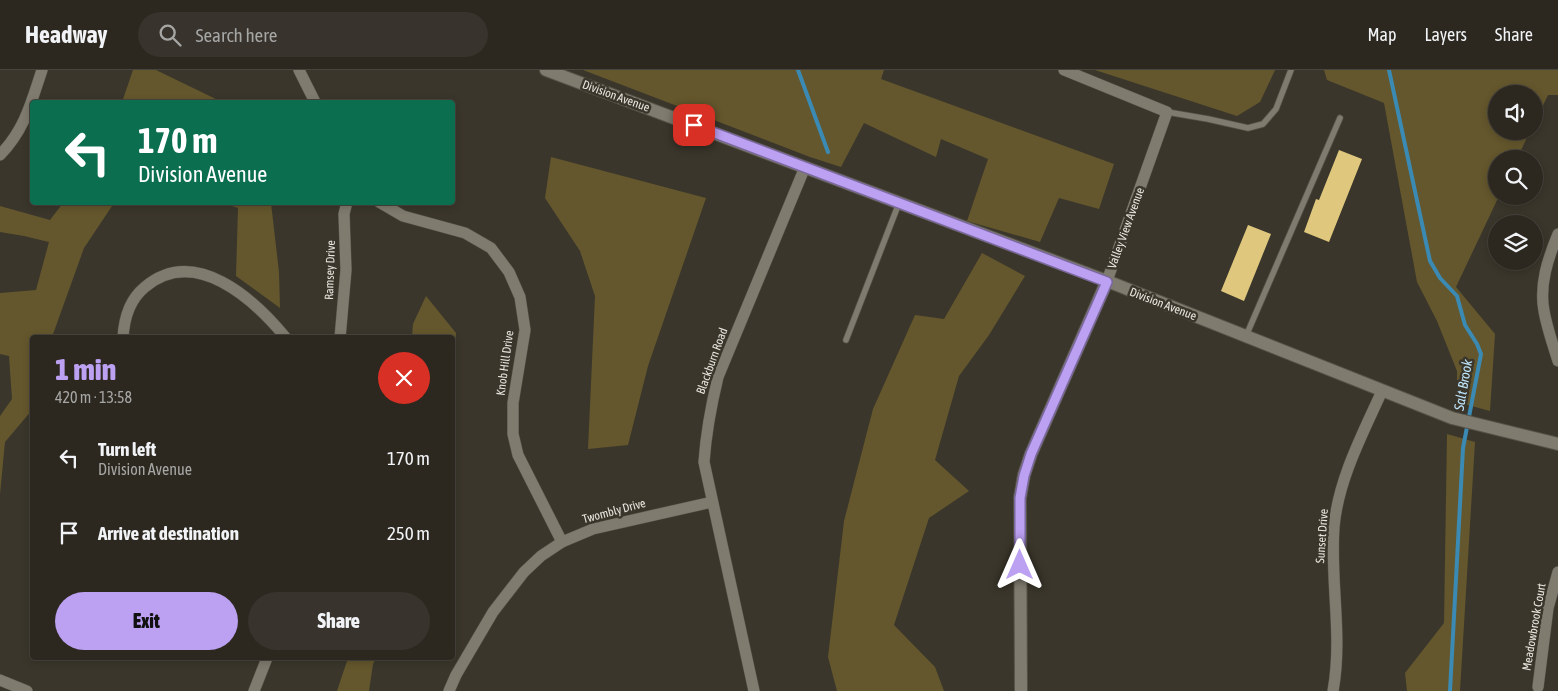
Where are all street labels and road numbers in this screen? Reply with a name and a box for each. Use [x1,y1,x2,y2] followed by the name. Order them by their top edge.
[580,77,652,115] street label: Division Avenue
[1105,186,1147,270] street label: Valley View Avenue
[322,240,338,300] street label: Ramsey Drive
[1128,285,1198,323] street label: Division Avenue
[694,326,730,396] street label: Blackburn Road
[493,329,517,397] street label: Knob Hill Drive
[581,496,647,526] street label: Twombly Drive
[1313,508,1331,564] street label: Sunset Drive
[1519,582,1549,672] street label: Meadowbrook Court

